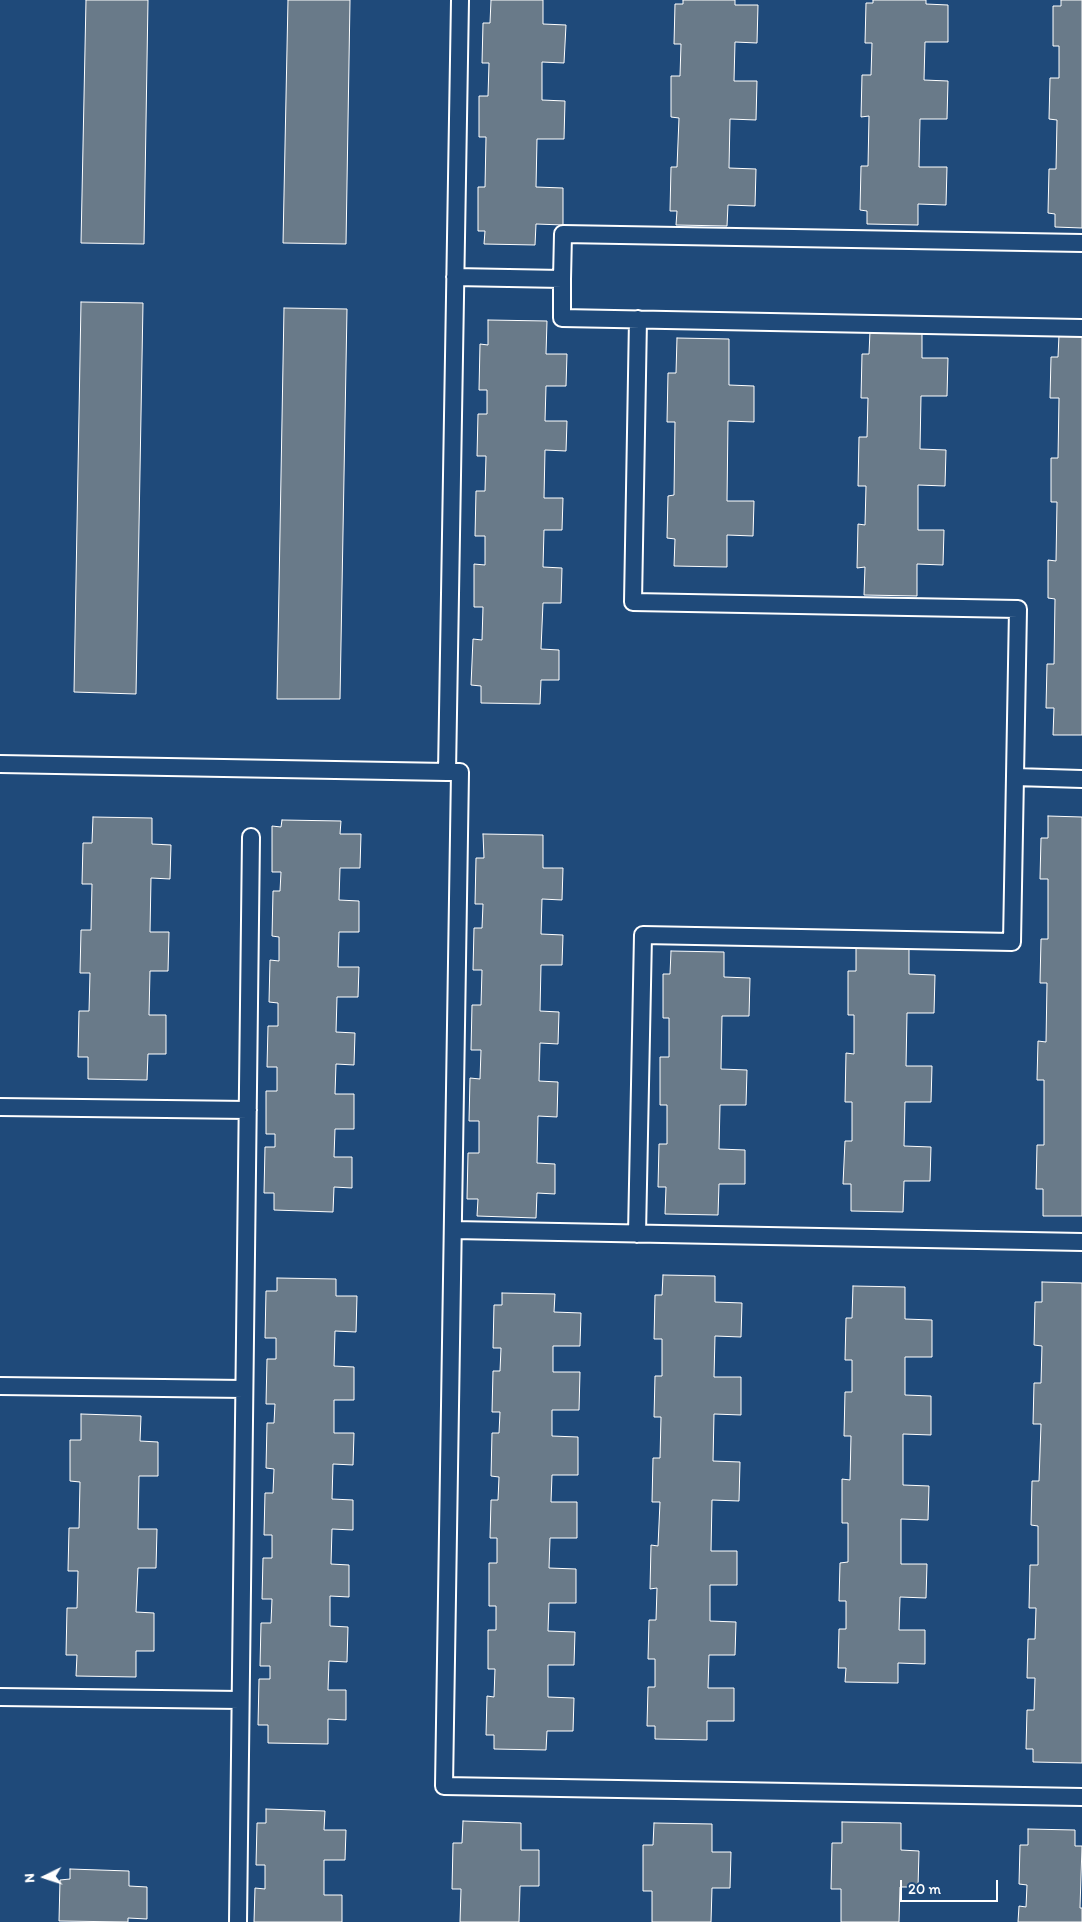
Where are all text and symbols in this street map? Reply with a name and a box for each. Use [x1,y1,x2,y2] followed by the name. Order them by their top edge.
[20,1852,70,1902] north arrow
[902,1870,1000,1902] scale bar
[21,1873,38,1883] text: N
[908,1880,941,1898] text: 20 m

